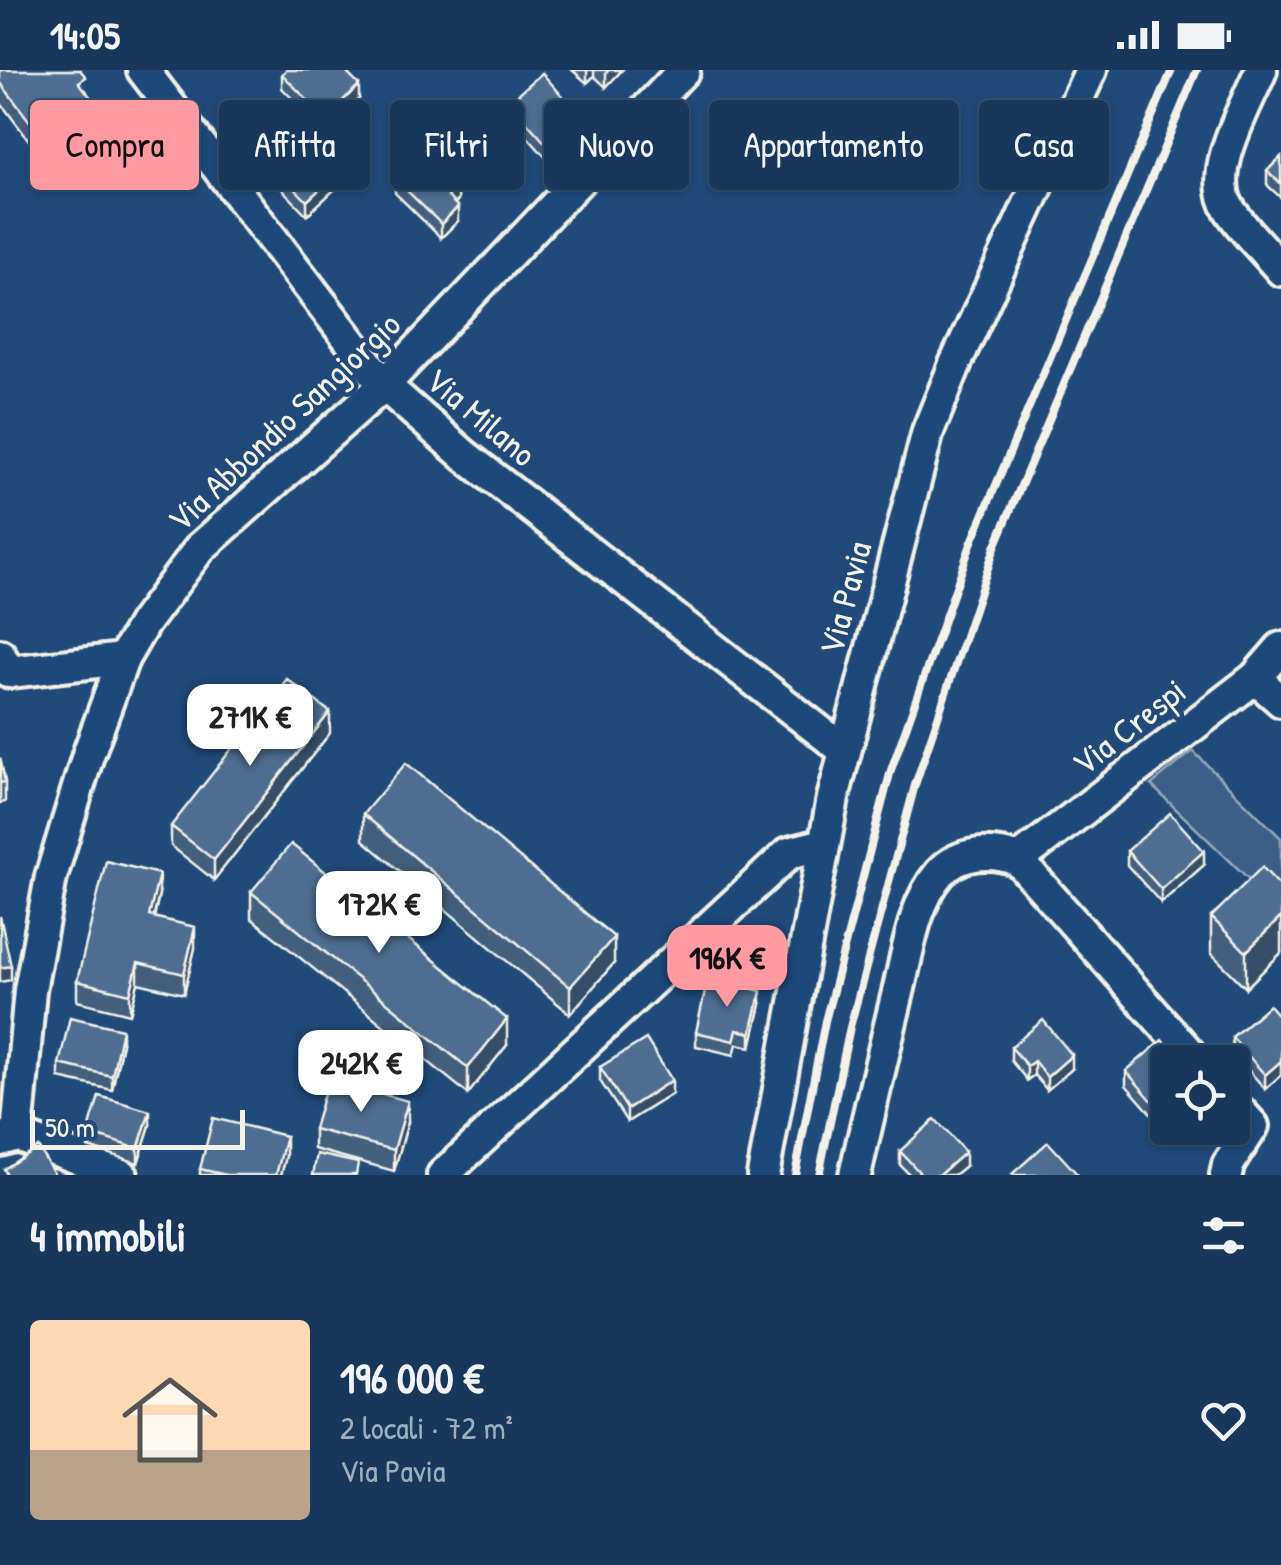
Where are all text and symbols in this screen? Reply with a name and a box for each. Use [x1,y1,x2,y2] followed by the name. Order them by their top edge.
[50,9,120,61] text: 14:05
[30,100,199,190] chip: Compra
[219,100,370,190] chip: Affitta
[390,100,524,190] chip: Filtri
[544,100,689,190] chip: Nuovo
[709,100,959,190] chip: Appartamento
[979,100,1109,190] chip: Casa
[157,301,410,542] street label: Via Abbondio Sangiorgio
[416,357,547,477] street label: Via Milano
[807,536,882,660] street label: Via Pavia
[1062,667,1195,786] street label: Via Crespi
[169,684,331,769] pin: 271K €
[209,695,291,738] text: 271K €
[298,871,460,956] pin: 172K €
[338,882,420,925] text: 172K €
[646,925,808,1010] pin: 196K €
[689,936,765,979] text: 196K €
[280,1030,442,1115] pin: 242K €
[320,1041,402,1084] text: 242K €
[1150,1045,1250,1145] map controls
[1150,1045,1250,1145] button: locate
[30,1105,245,1150] scale bar
[45,1108,95,1146] text: 50 m
[30,1207,186,1264] text: 4 immobili
[1196,1208,1251,1263] icon: filters
[340,1349,483,1406] text: 196 000 €
[110,1360,230,1480] icon: home
[1196,1393,1251,1448] icon: heart
[340,1406,513,1449] text: 2 locali · 72 m²
[340,1449,446,1492] text: Via Pavia

